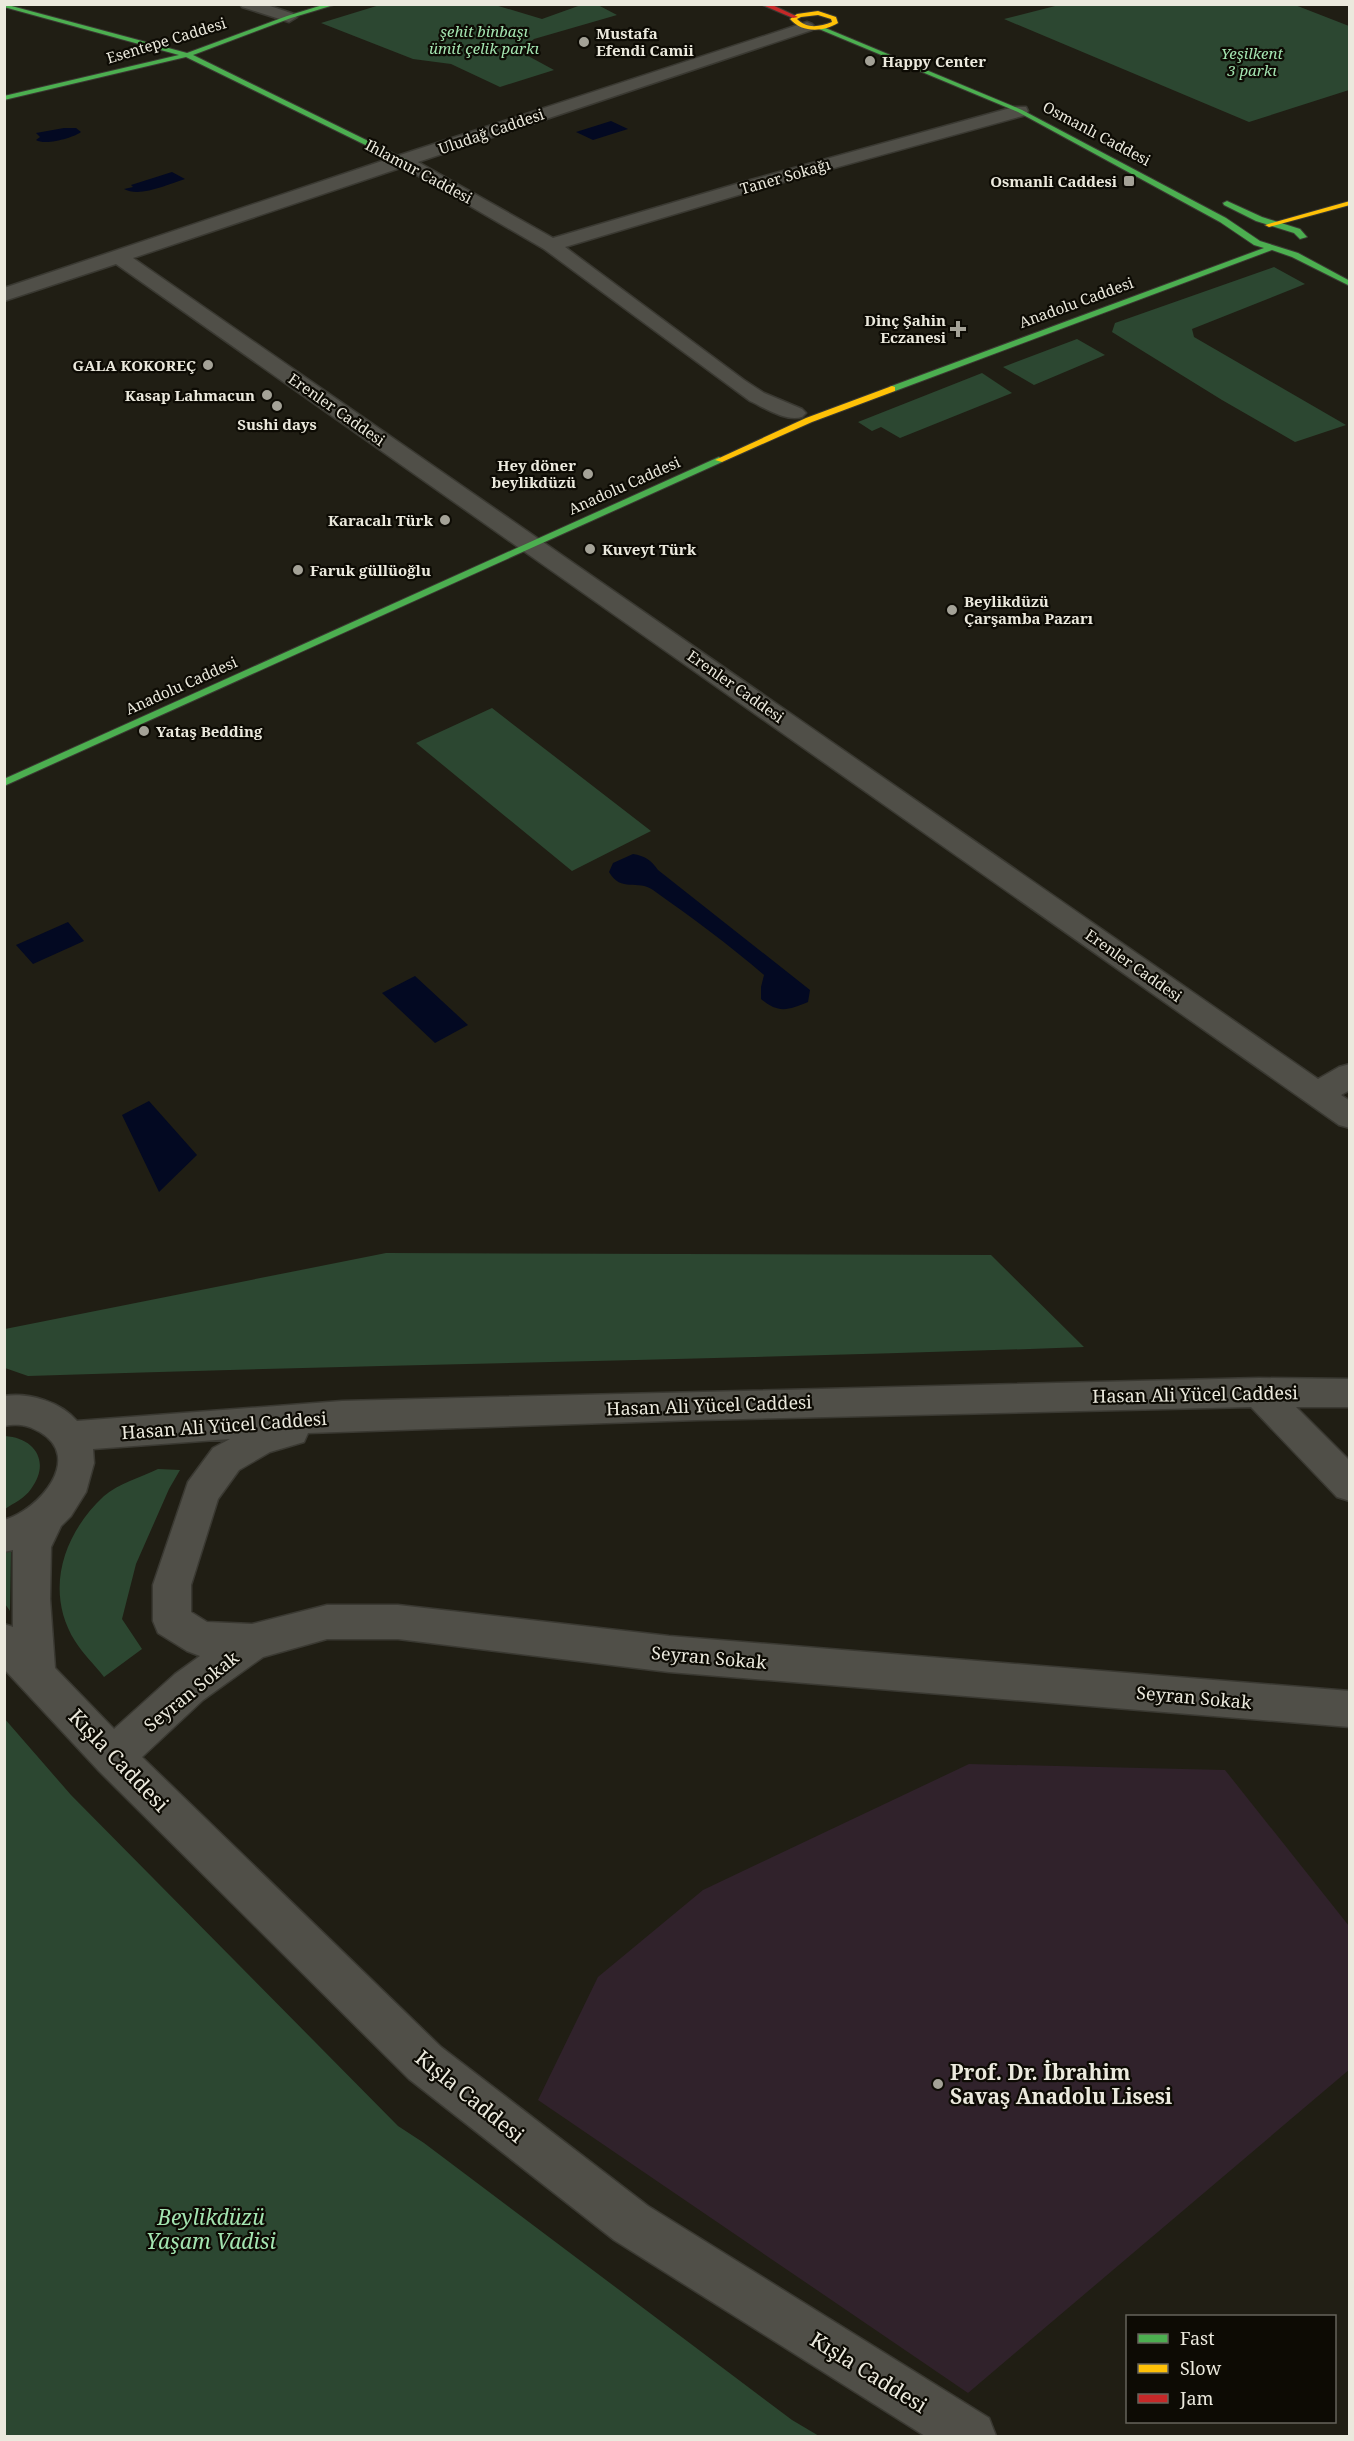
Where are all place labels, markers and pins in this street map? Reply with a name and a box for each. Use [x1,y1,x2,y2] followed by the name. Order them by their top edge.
[596,23,695,60] place label: Mustafa Efendi Camii
[577,35,591,49] marker: Mustafa Efendi Camii
[882,51,986,71] place label: Happy Center
[863,54,877,68] marker: Happy Center
[990,171,1118,191] place label: Osmanli Caddesi
[1122,174,1136,188] marker: Osmanli Caddesi
[864,310,947,347] place label: Dinç Şahin Eczanesi
[951,322,965,336] marker: Dinç Şahin Eczanesi
[73,355,196,375] place label: GALA KOKOREÇ
[201,358,215,372] marker: GALA KOKOREÇ
[125,385,255,405] place label: Kasap Lahmacun
[260,388,274,402] marker: Kasap Lahmacun
[270,399,284,413] marker: Sushi days
[237,414,317,434] place label: Sushi days
[492,455,576,492] place label: Hey döner beylikdüzü
[581,467,595,481] marker: Hey döner beylikdüzü
[328,510,433,530] place label: Karacalı Türk
[438,513,452,527] marker: Karacalı Türk
[602,539,697,559] place label: Kuveyt Türk
[583,542,597,556] marker: Kuveyt Türk
[310,560,431,580] place label: Faruk güllüoğlu
[291,563,305,577] marker: Faruk güllüoğlu
[964,591,1094,628] place label: Beylikdüzü Çarşamba Pazarı
[945,603,959,617] marker: Beylikdüzü Çarşamba Pazarı
[156,721,263,741] place label: Yataş Bedding
[137,724,151,738] marker: Yataş Bedding
[950,2058,1173,2110] place label: Prof. Dr. İbrahim Savaş Anadolu Lisesi
[931,2077,945,2091] marker: Prof. Dr. İbrahim Savaş Anadolu Lisesi

